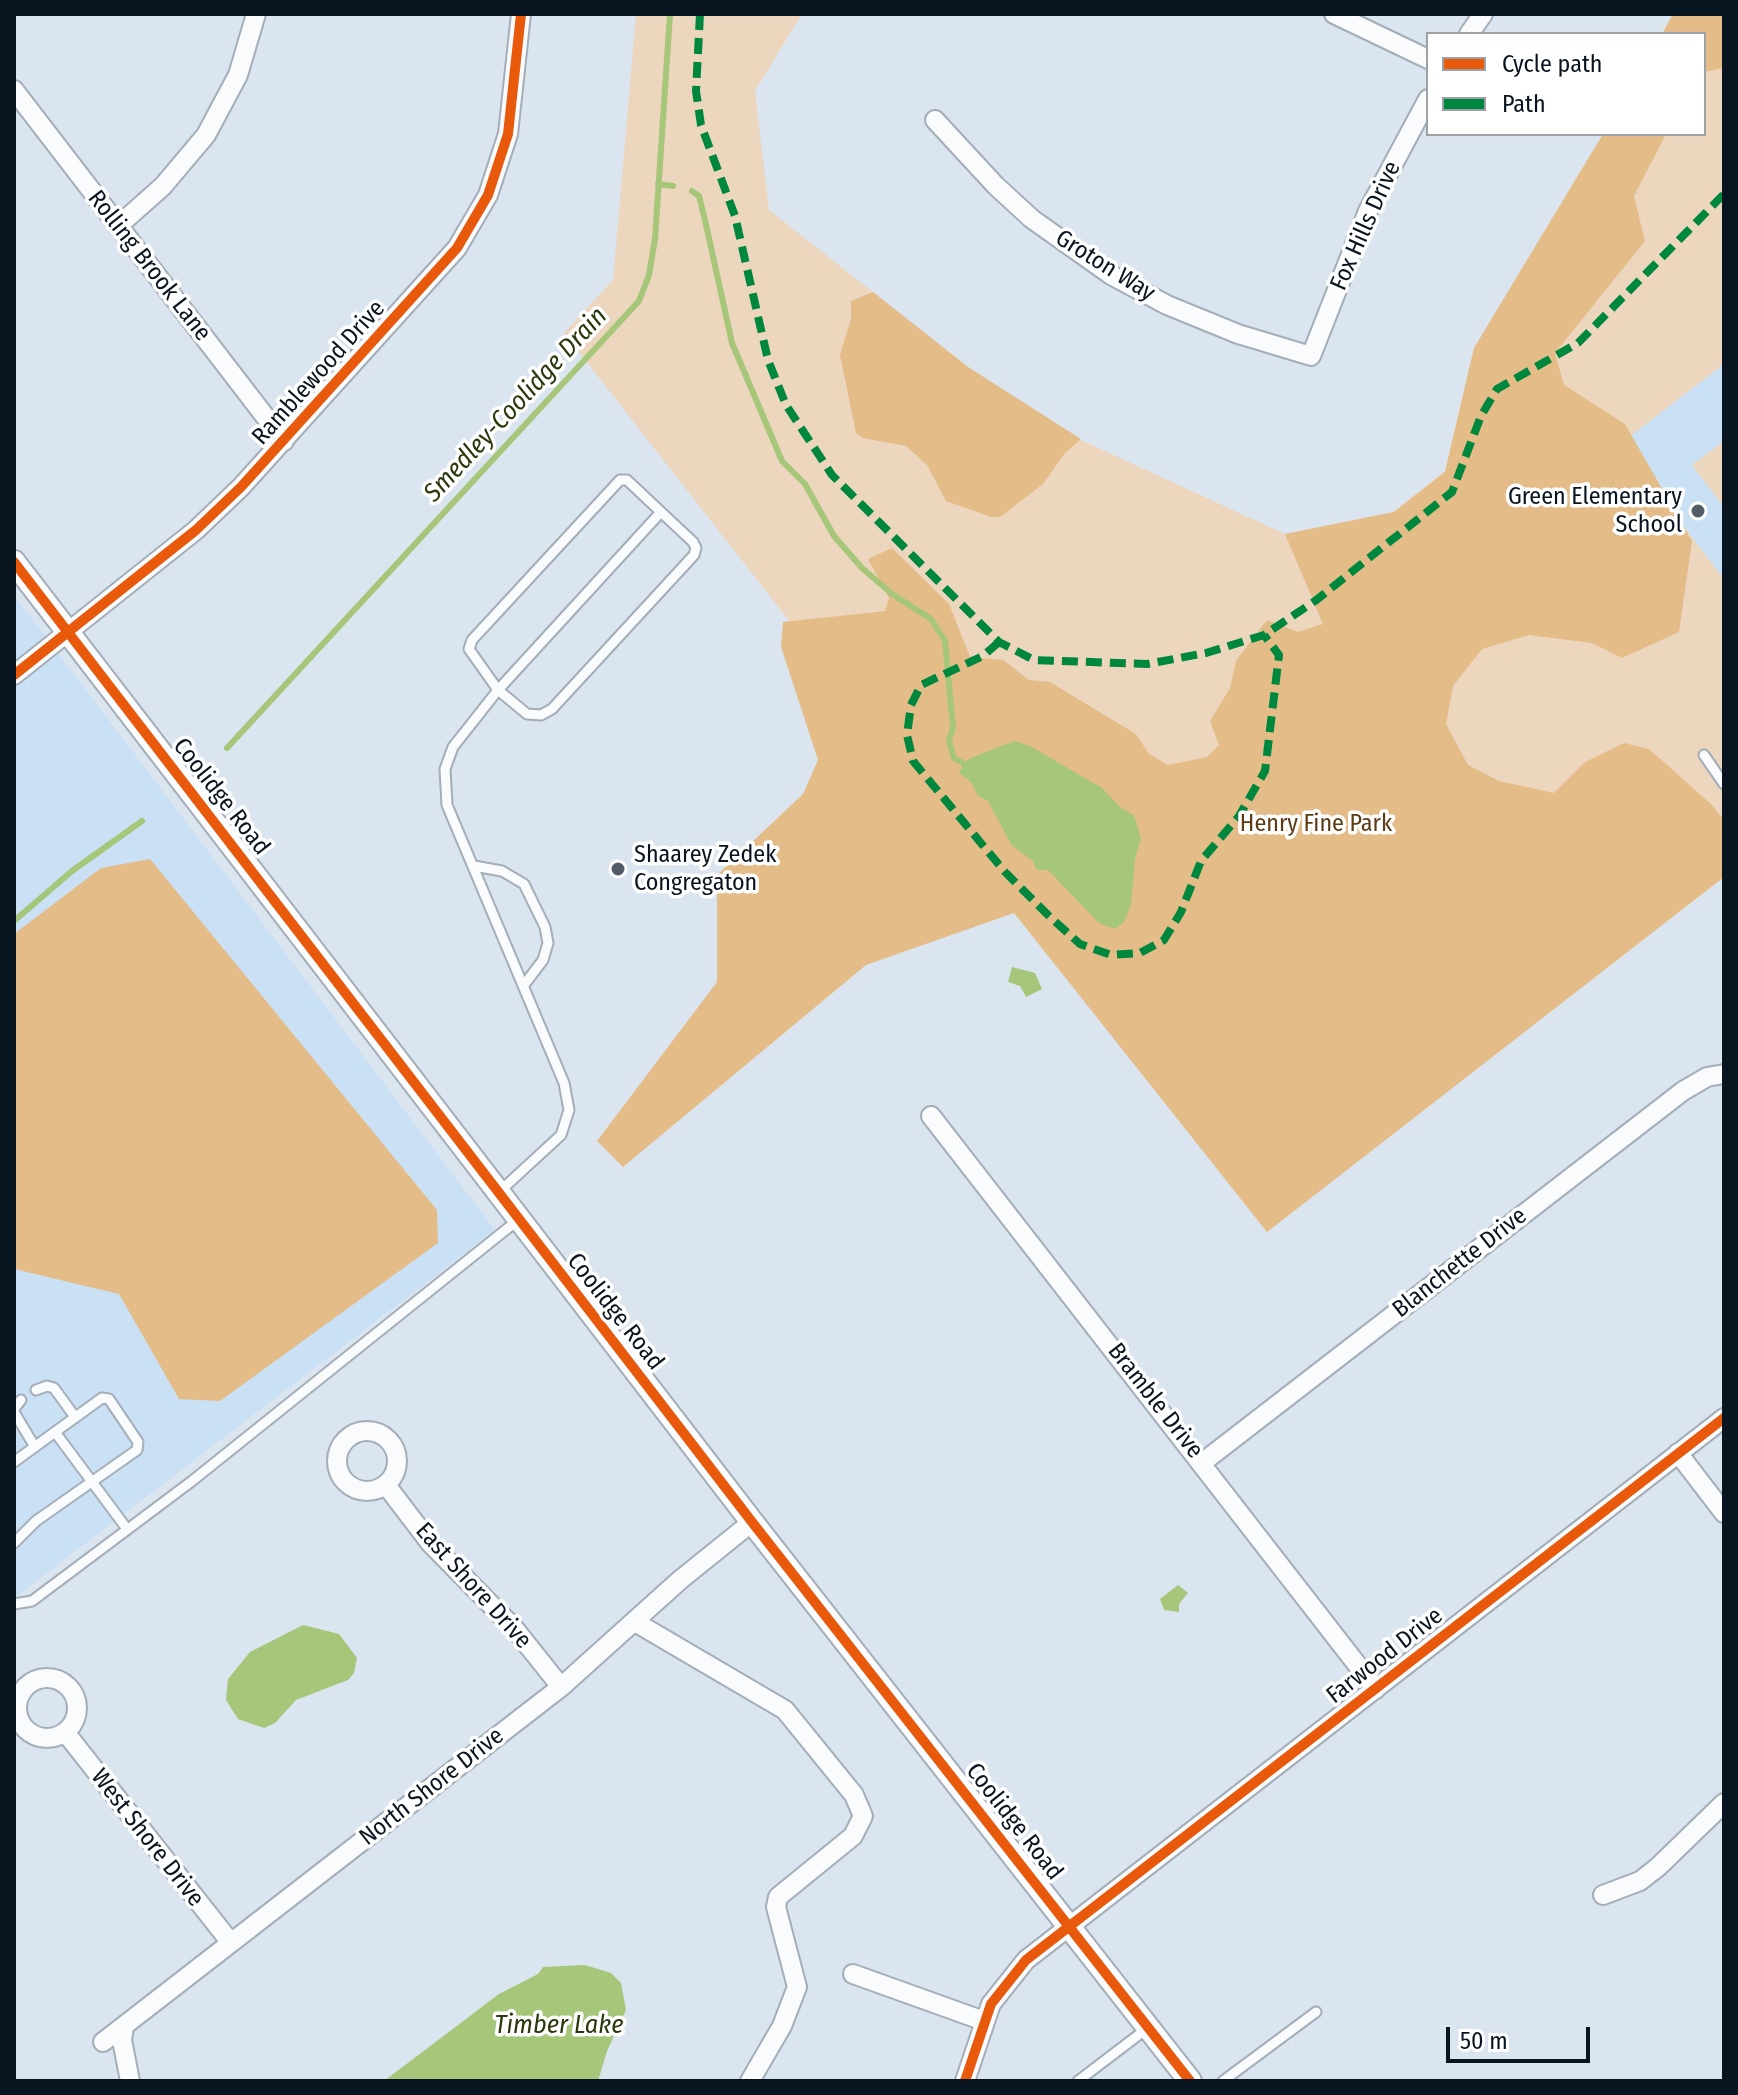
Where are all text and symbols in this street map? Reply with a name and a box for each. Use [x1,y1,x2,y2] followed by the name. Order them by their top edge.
[1426,32,1706,136] legend
[1502,50,1602,78] text: Cycle path
[1502,90,1546,118] text: Path
[1325,157,1407,295] street label: Fox Hills Drive
[81,185,217,347] street label: Rolling Brook Lane
[1050,224,1160,308] street label: Groton Way
[247,295,391,451] street label: Ramblewood Drive
[418,301,614,509] water label: Smedley-Coolidge Drain
[1508,483,1682,539] place label: Green Elementary School
[1689,502,1707,520] marker: Green Elementary School
[166,733,276,861] street label: Coolidge Road
[1240,810,1392,838] park label: Henry Fine Park
[634,841,776,897] place label: Shaarey Zedek Congregaton
[609,860,627,878] marker: Shaarey Zedek Congregaton
[1387,1202,1533,1324] street label: Blanchette Drive
[560,1248,670,1376] street label: Coolidge Road
[1101,1338,1209,1464] street label: Bramble Drive
[409,1517,537,1655] street label: East Shore Drive
[1321,1602,1449,1710] street label: Farwood Drive
[354,1722,510,1852] street label: North Shore Drive
[959,1758,1069,1886] street label: Coolidge Road
[84,1764,210,1912] street label: West Shore Drive
[495,2010,623,2042] water label: Timber Lake
[1450,2011,1594,2061] scale bar
[1460,2027,1508,2055] text: 50 m

